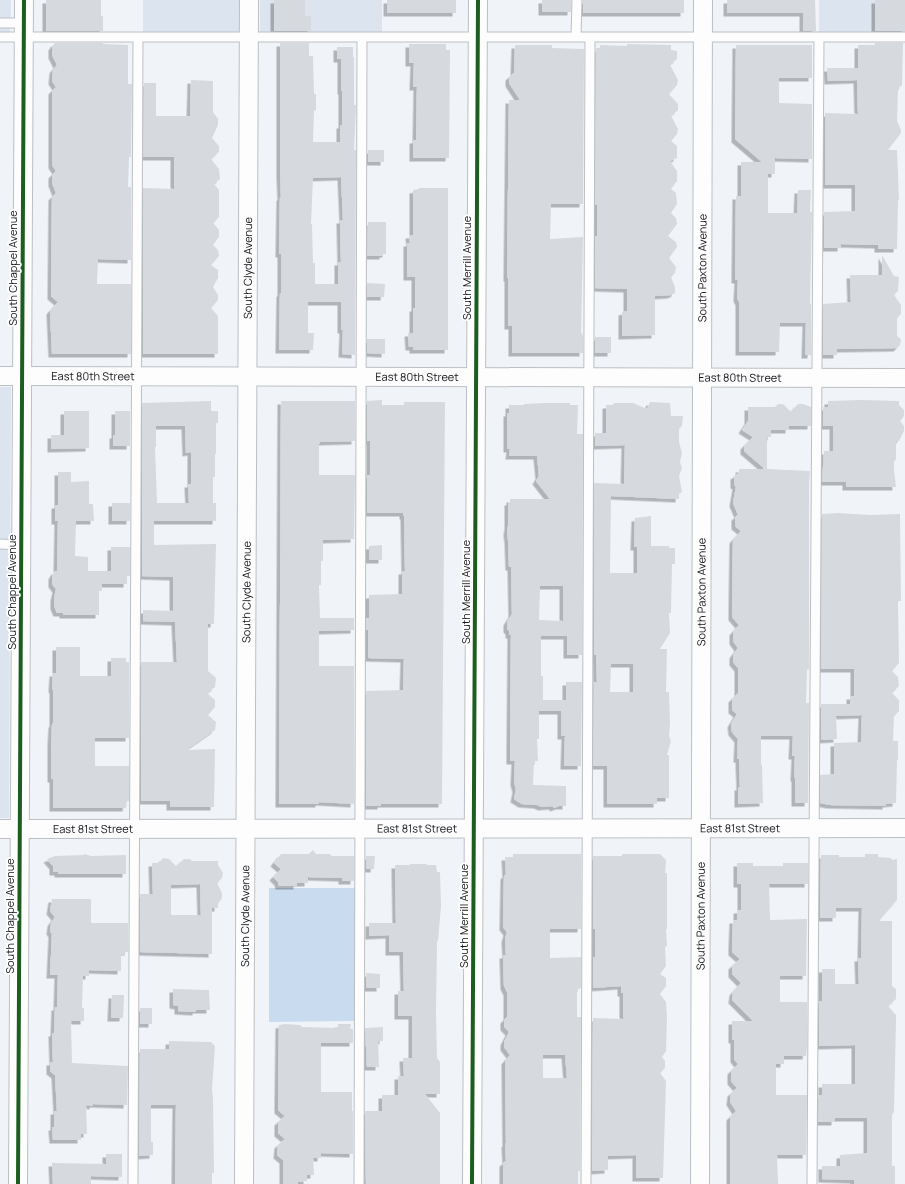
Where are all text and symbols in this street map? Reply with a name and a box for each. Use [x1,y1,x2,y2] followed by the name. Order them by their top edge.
[5,210,20,326] street label: South Chappel Avenue
[694,213,709,322] street label: South Paxton Avenue
[459,215,474,320] street label: South Merrill Avenue
[240,216,255,319] street label: South Clyde Avenue
[51,368,135,383] street label: East 80th Street
[375,369,459,384] street label: East 80th Street
[698,370,782,385] street label: East 80th Street
[4,534,19,650] street label: South Chappel Avenue
[693,537,709,646] street label: South Paxton Avenue
[458,539,473,644] street label: South Merrill Avenue
[238,540,254,643] street label: South Clyde Avenue
[377,820,457,836] street label: East 81st Street
[700,820,780,835] street label: East 81st Street
[53,821,133,836] street label: East 81st Street
[2,858,17,974] street label: South Chappel Avenue
[693,861,708,970] street label: South Paxton Avenue
[456,863,471,968] street label: South Merrill Avenue
[237,864,252,967] street label: South Clyde Avenue

